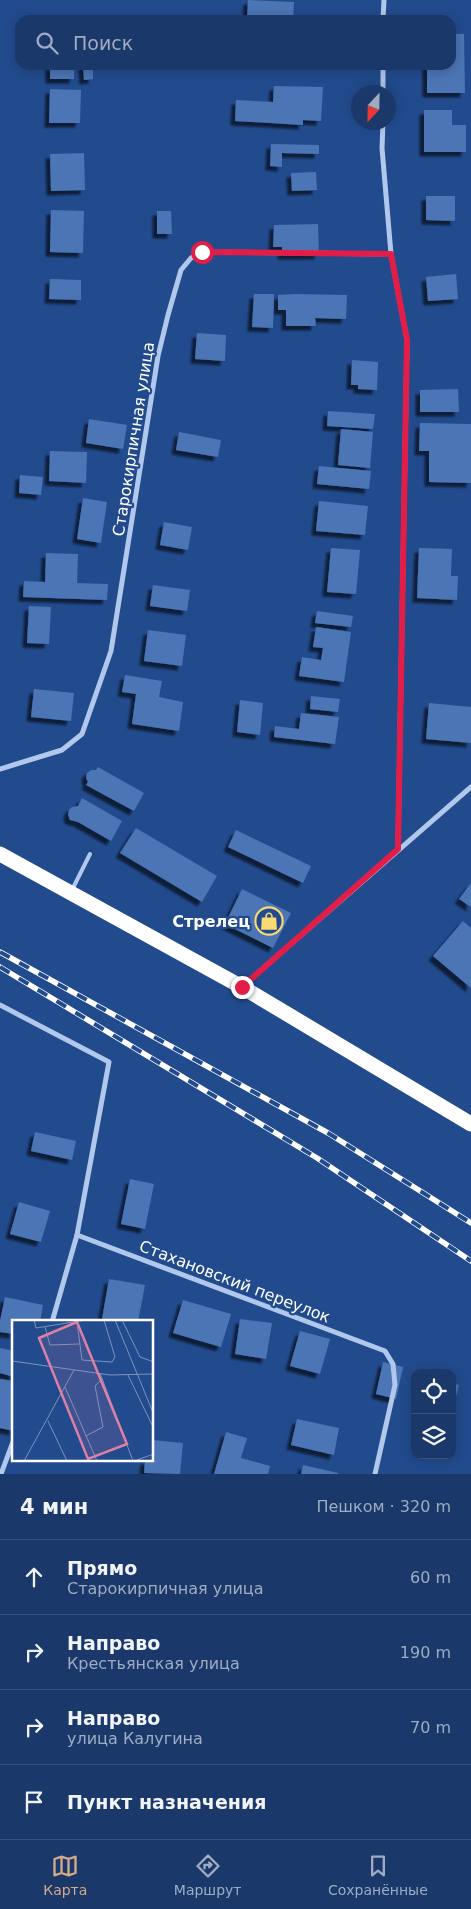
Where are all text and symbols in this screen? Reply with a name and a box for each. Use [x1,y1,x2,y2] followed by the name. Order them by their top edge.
[15,15,456,70] search box
[33,29,61,57] icon: search
[73,32,133,54] text: Поиск
[351,85,396,130] north arrow
[191,241,214,264] route start
[109,341,158,538] street label: Старокирпичная улица
[254,906,284,936] shop icon: Стрелец
[172,912,250,931] place label: Стрелец
[231,976,254,999] route end
[137,1236,333,1327] street label: Стахановский переулок
[12,1320,154,1462] inset map
[411,1369,456,1459] map controls
[411,1369,456,1414] button: locate
[411,1414,456,1459] button: layers
[20,1495,88,1519] text: 4 мин
[316,1497,451,1516] text: Пешком · 320 m
[67,1557,137,1579] text: Прямо
[20,1563,48,1591] icon: ahead
[410,1568,451,1587] text: 60 m
[67,1579,264,1598] text: Старокирпичная улица
[67,1632,160,1654] text: Направо
[20,1638,48,1666] icon: right
[400,1643,451,1662] text: 190 m
[67,1654,240,1673] text: Крестьянская улица
[67,1707,160,1729] text: Направо
[20,1713,48,1741] icon: right
[410,1718,451,1737] text: 70 m
[67,1729,203,1748] text: улица Калугина
[20,1788,48,1816] icon: arrive
[67,1791,266,1813] text: Пункт назначения
[43,1852,87,1898] tab: Карта
[174,1852,241,1898] tab: Маршрут
[328,1852,428,1898] tab: Сохранённые

